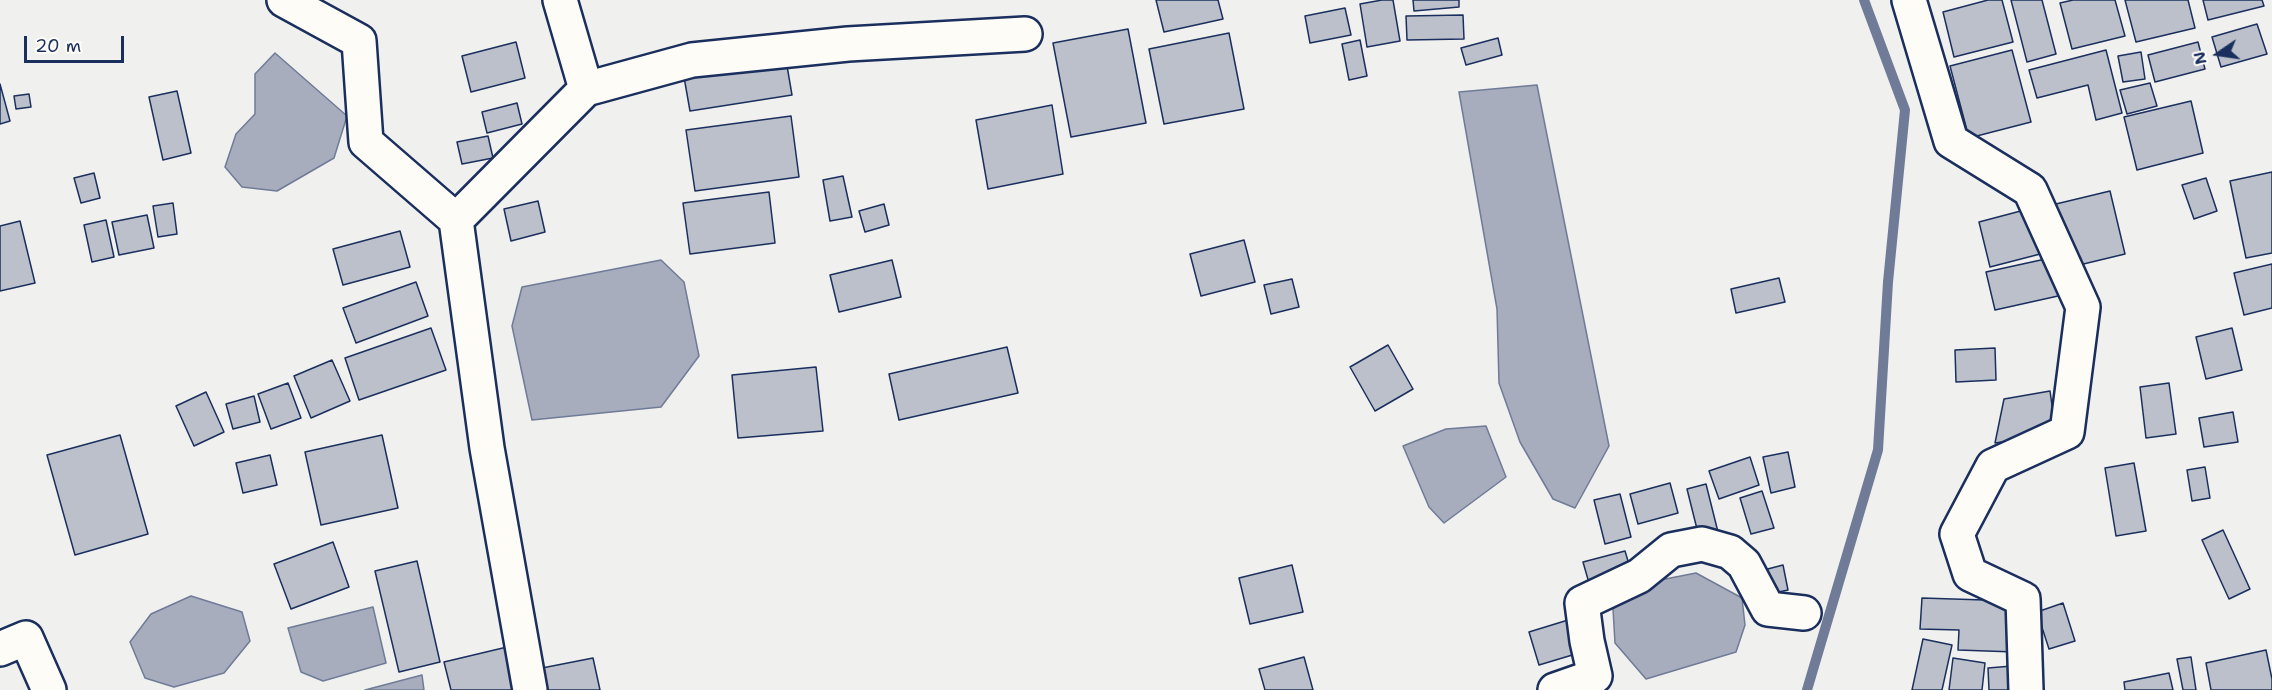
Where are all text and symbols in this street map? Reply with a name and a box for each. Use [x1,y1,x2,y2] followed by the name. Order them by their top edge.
[27,24,128,62] scale bar
[2188,24,2248,84] north arrow
[35,34,81,58] text: 20 m
[2188,50,2212,67] text: N

